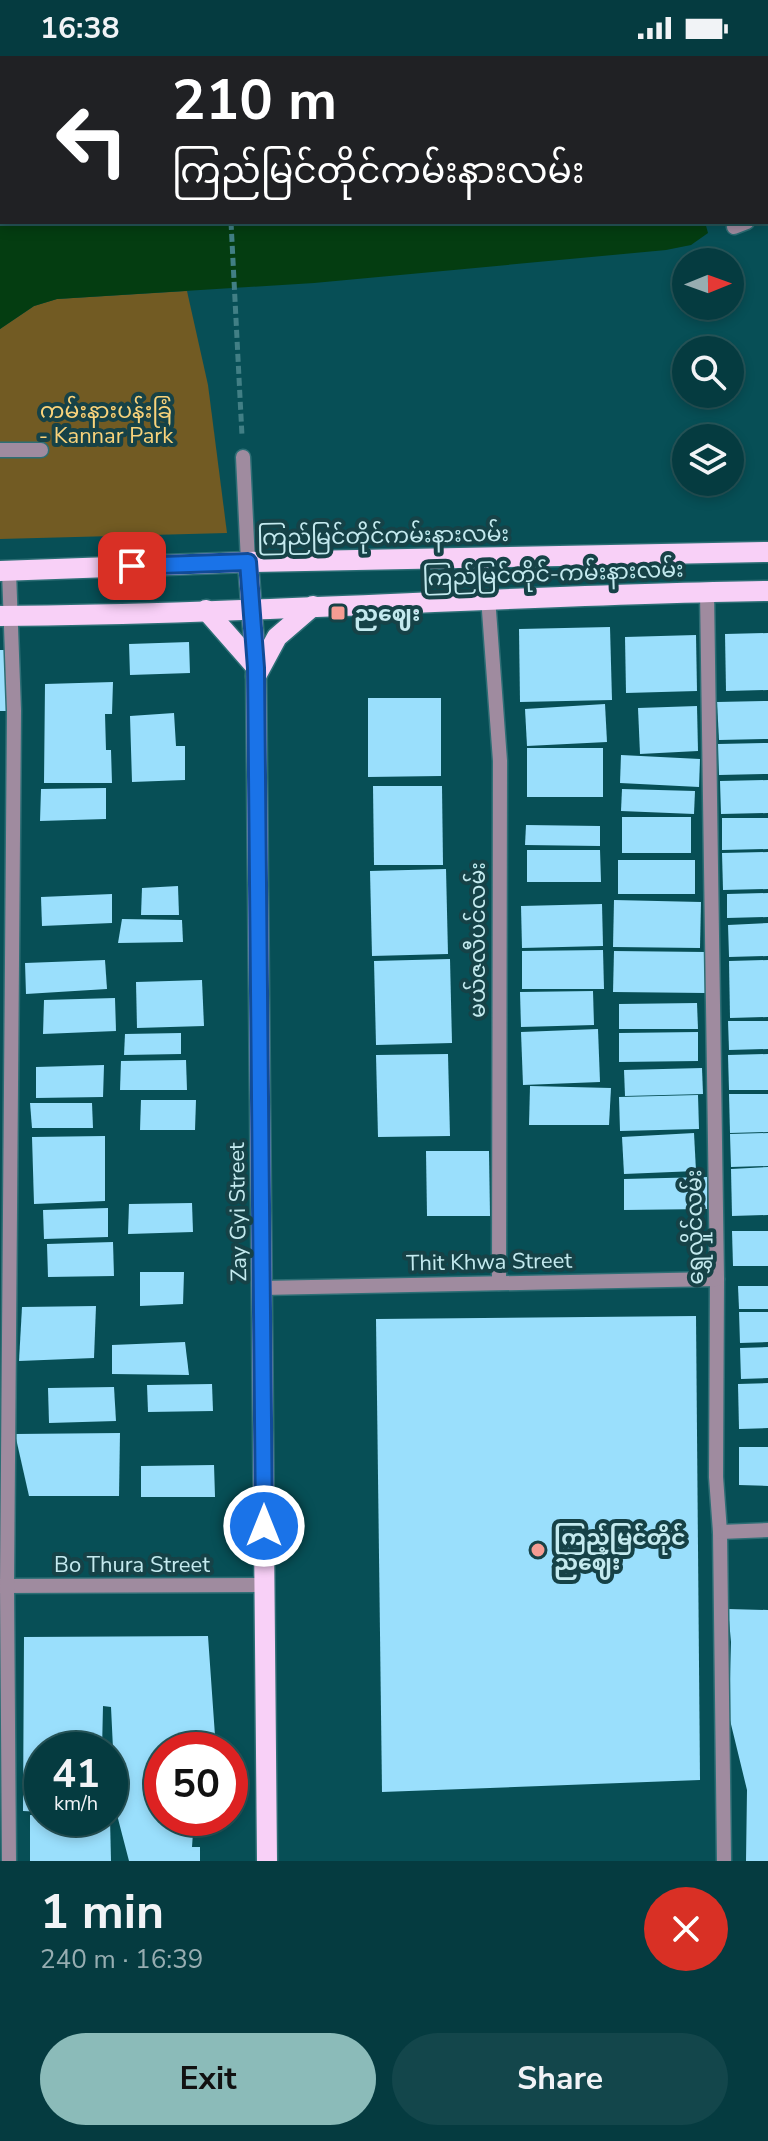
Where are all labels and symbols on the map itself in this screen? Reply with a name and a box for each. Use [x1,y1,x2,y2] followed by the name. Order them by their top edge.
[672,248,744,320] north arrow
[39,395,174,451] park label: ကမ်းနားပန်းခြံ - Kannar Park
[257,518,509,555] street label: ကြည်မြင်တိုင်ကမ်းနားလမ်း
[98,532,166,600] pin
[422,553,684,596] street label: ကြည်မြင်တိုင်-ကမ်းနားလမ်း
[354,599,420,631] place label: ညဈေး
[329,604,347,622] marker: ညဈေး
[462,862,493,1018] street label: မယ်ဇလီပင်လမ်း
[222,1142,254,1282] street label: Zay Gyi Street
[678,1169,713,1285] street label: ရွှေလှိုင်လမ်း
[406,1246,573,1278] street label: Thit Khwa Street
[222,1484,306,1568] position arrow
[554,1522,686,1580] place label: ကြည့်မြင်တိုင် ညဈေး
[529,1541,547,1559] marker: ကြည့်မြင်တိုင် ညဈေး
[54,1550,210,1580] street label: Bo Thura Street
[144,1732,248,1836] speed limit sign: 50

